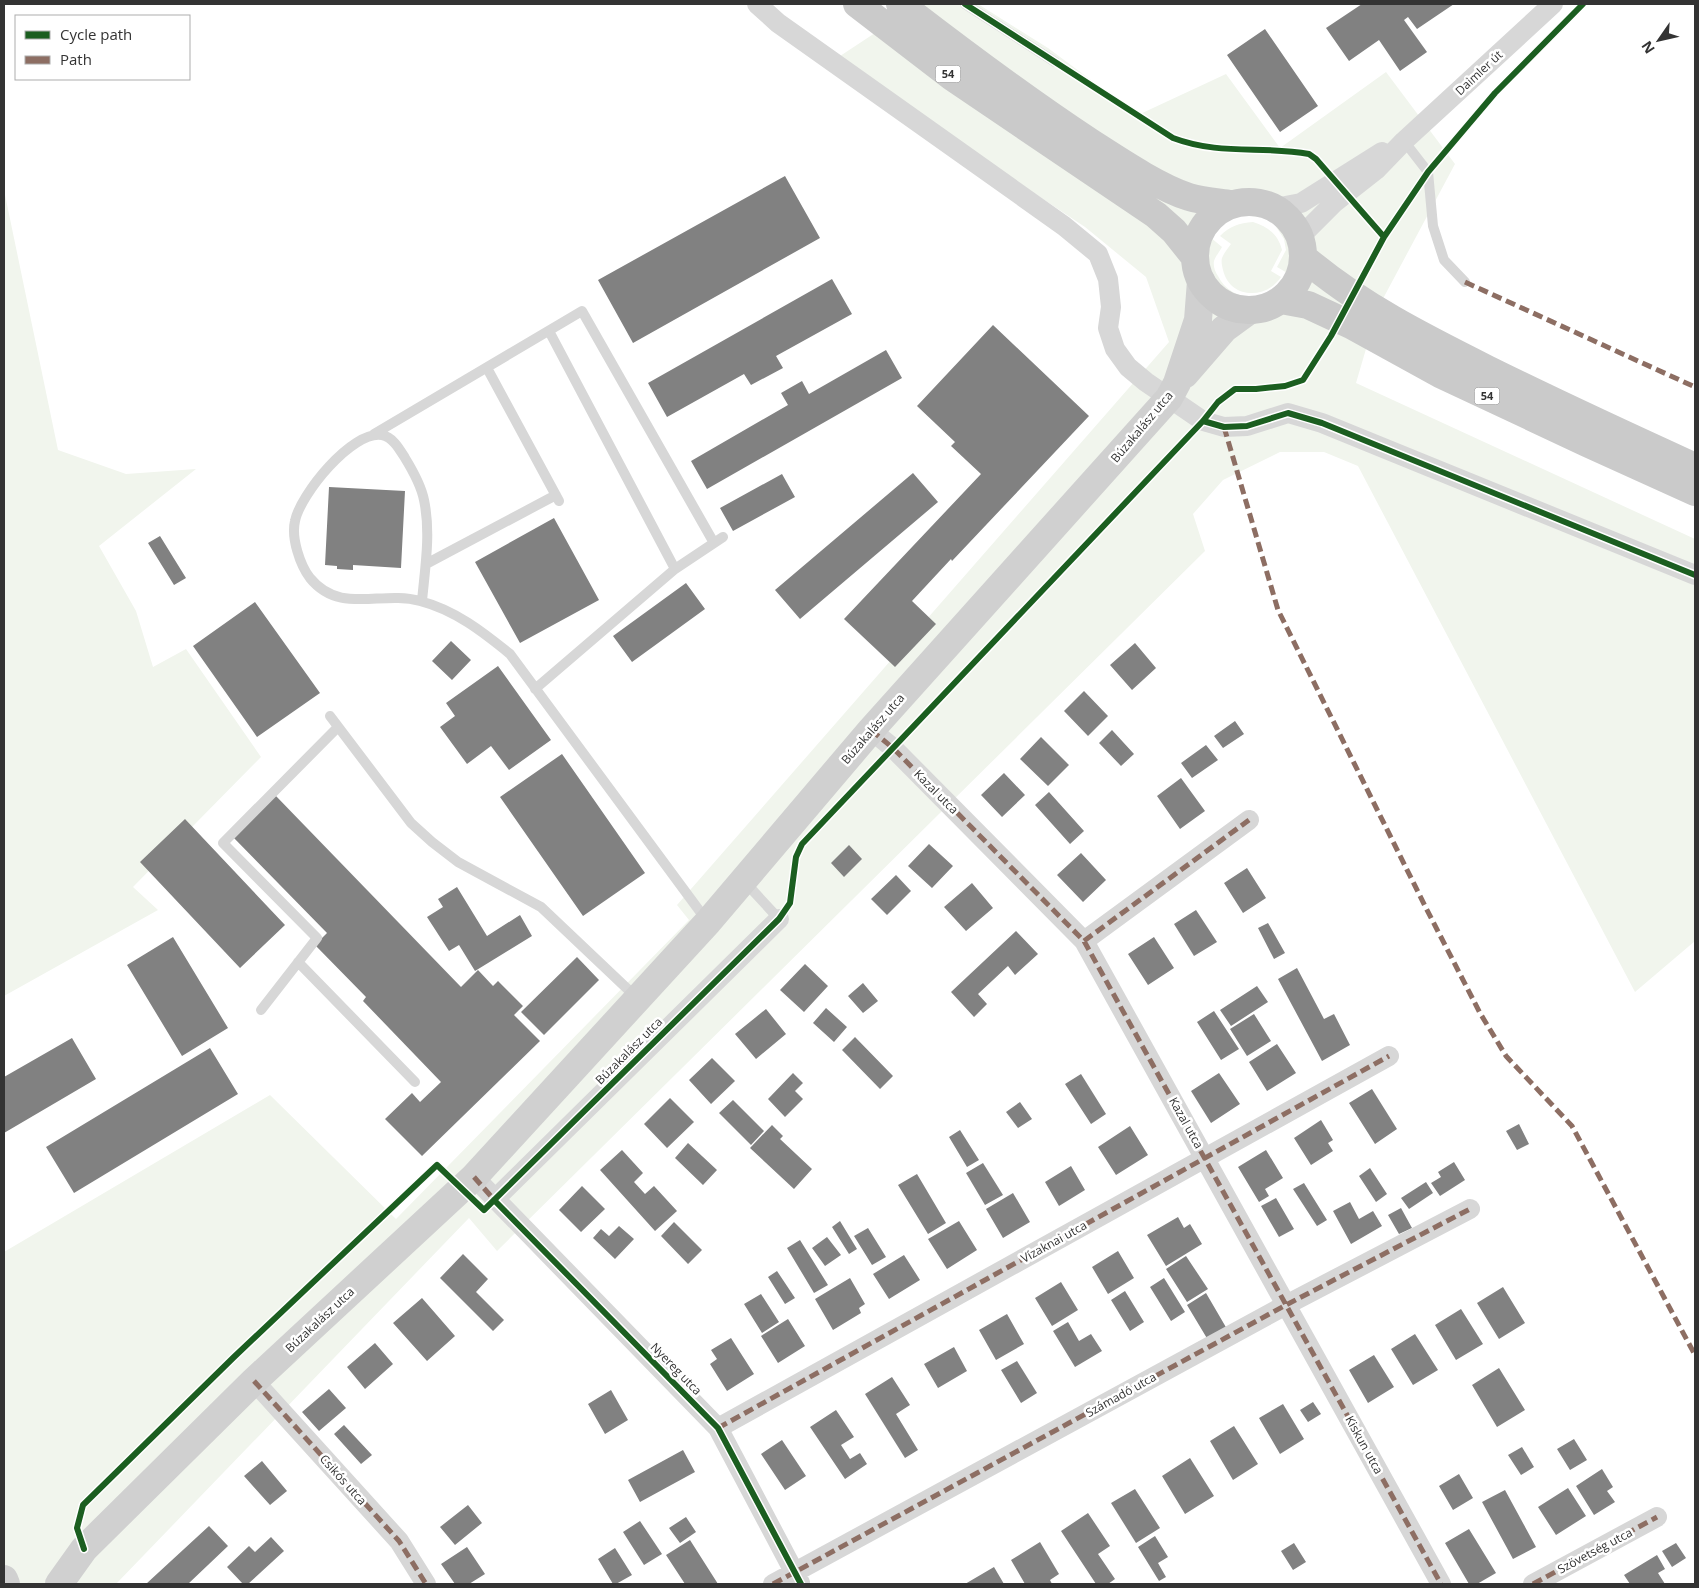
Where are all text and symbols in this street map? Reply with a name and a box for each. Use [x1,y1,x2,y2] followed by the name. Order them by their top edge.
[15,15,190,80] legend
[1634,15,1684,65] north arrow
[60,24,132,44] text: Cycle path
[1637,38,1659,58] text: N
[1451,46,1506,99] street label: Daimler út
[60,49,92,69] text: Path
[936,66,960,82] road number: 54
[1107,387,1177,466] street label: Búzakalász utca
[1474,388,1500,404] road number: 54
[837,690,908,768] street label: Búzakalász utca
[910,766,962,818] street label: Kazal utca
[591,1013,666,1088] street label: Búzakalász utca
[1165,1094,1208,1152] street label: Kazal utca
[1018,1216,1090,1267] street label: Vízaknai utca
[281,1283,358,1356] street label: Búzakalász utca
[647,1339,706,1399] street label: Nyereg utca
[1082,1368,1159,1421] street label: Számadó utca
[1341,1413,1387,1477] street label: Kiskun utca
[316,1451,371,1509] street label: Csikós utca
[1554,1524,1635,1577] street label: Szövetség utca

